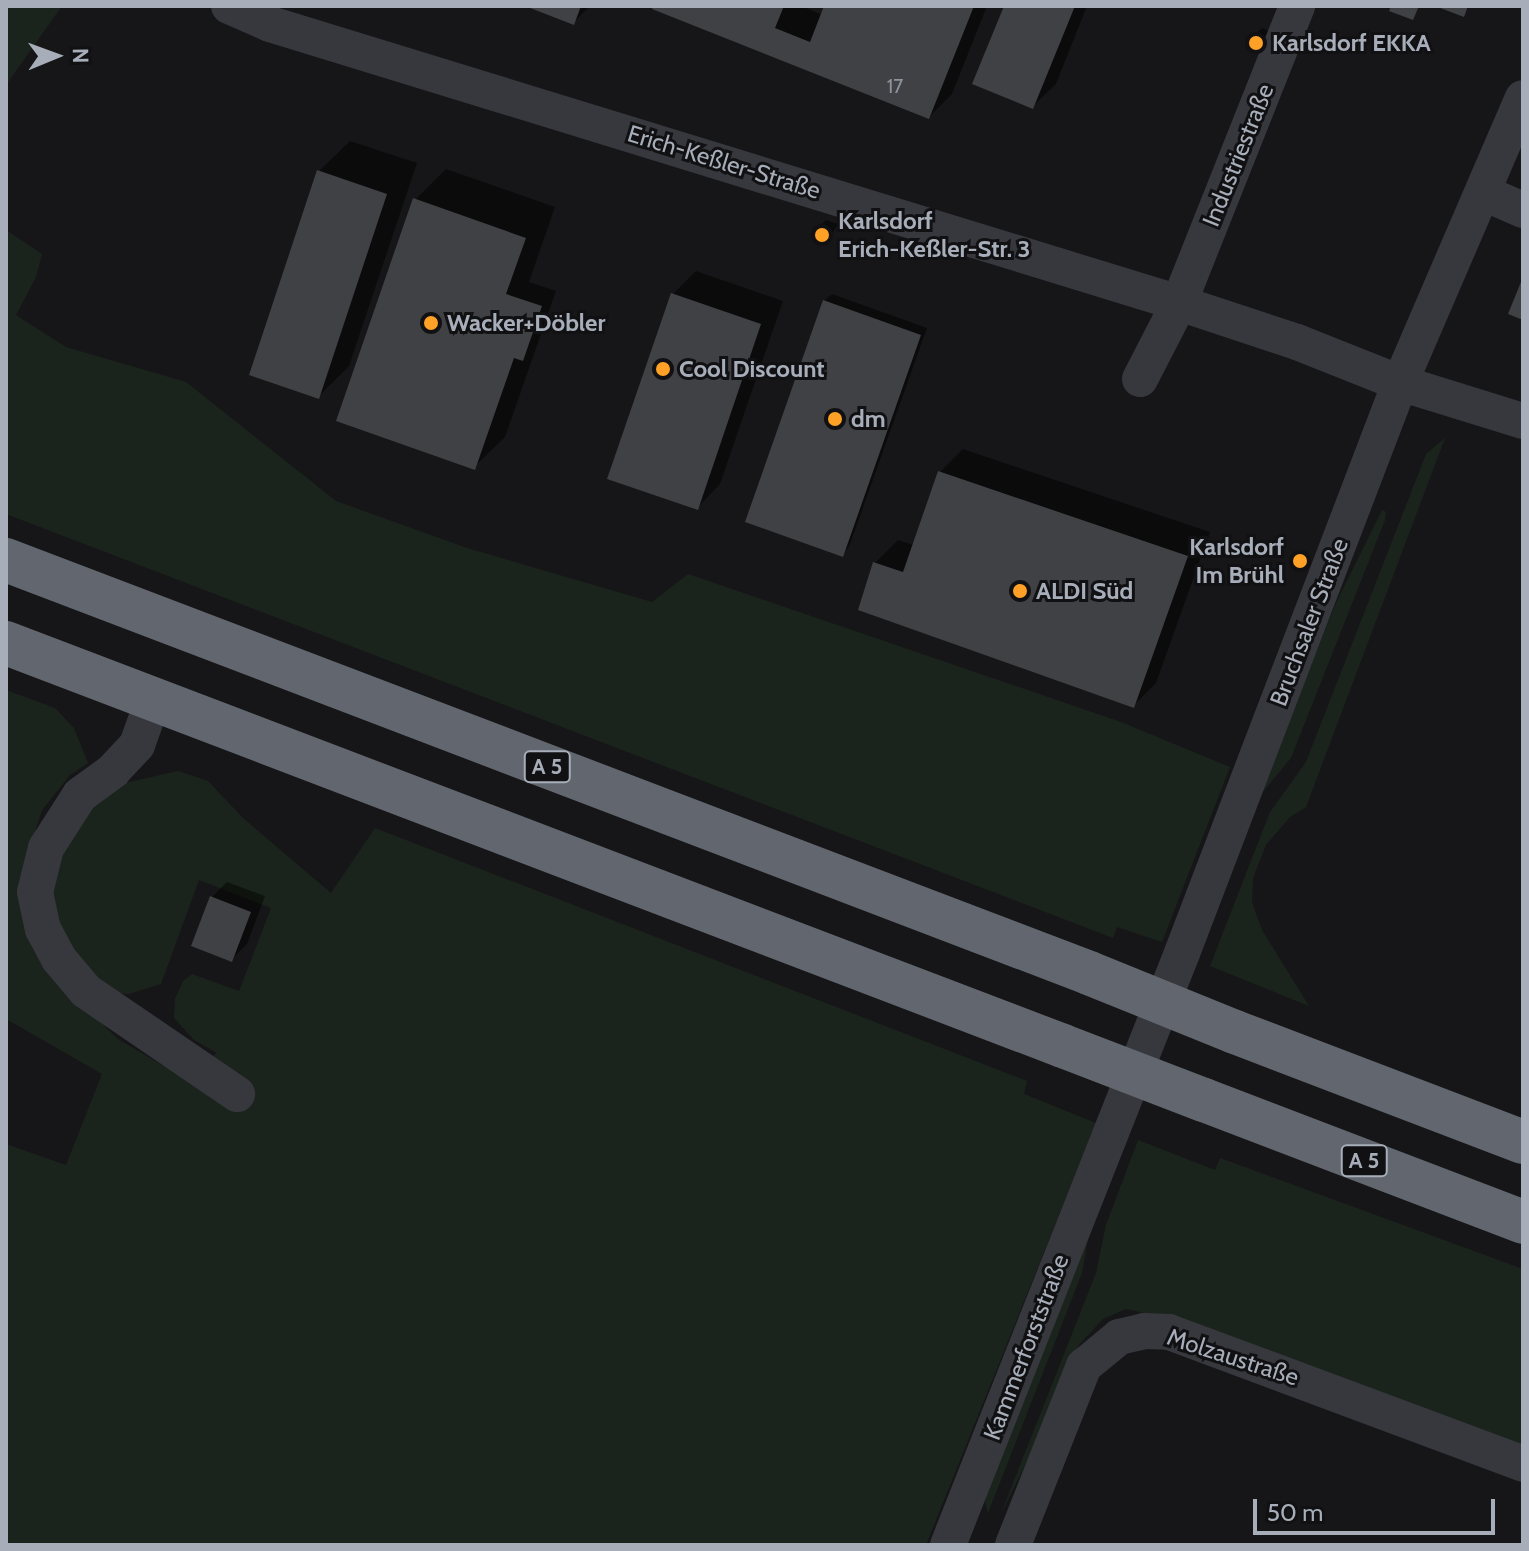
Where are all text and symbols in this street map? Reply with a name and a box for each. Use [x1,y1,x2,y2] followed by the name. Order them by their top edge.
[16,16,96,96] north arrow
[1272,29,1431,57] place label: Karlsdorf EKKA
[1247,34,1265,52] marker: Karlsdorf EKKA
[67,48,94,64] text: N
[887,74,903,98] house number: 17
[1196,80,1280,230] street label: Industriestraße
[624,119,824,205] street label: Erich-Keßler-Straße
[838,207,1030,263] place label: Karlsdorf Erich-Keßler-Str. 3
[813,226,831,244] marker: Karlsdorf Erich-Keßler-Str. 3
[447,309,605,337] place label: Wacker+Döbler
[422,314,440,332] marker: Wacker+Döbler
[679,355,825,383] place label: Cool Discount
[654,360,672,378] marker: Cool Discount
[851,405,886,433] place label: dm
[826,410,844,428] marker: dm
[1189,533,1284,589] place label: Karlsdorf Im Brühl
[1264,534,1354,710] street label: Bruchsaler Straße
[1291,552,1309,570] marker: Karlsdorf Im Brühl
[1036,577,1133,605] place label: ALDI Süd
[1011,582,1029,600] marker: ALDI Süd
[523,749,571,785] road number: A 5
[1340,1143,1388,1179] road number: A 5
[977,1250,1075,1444] street label: Kammerforststraße
[1164,1322,1302,1392] street label: Molzaustraße
[1257,1483,1499,1533] scale bar
[1267,1498,1323,1527] text: 50 m

